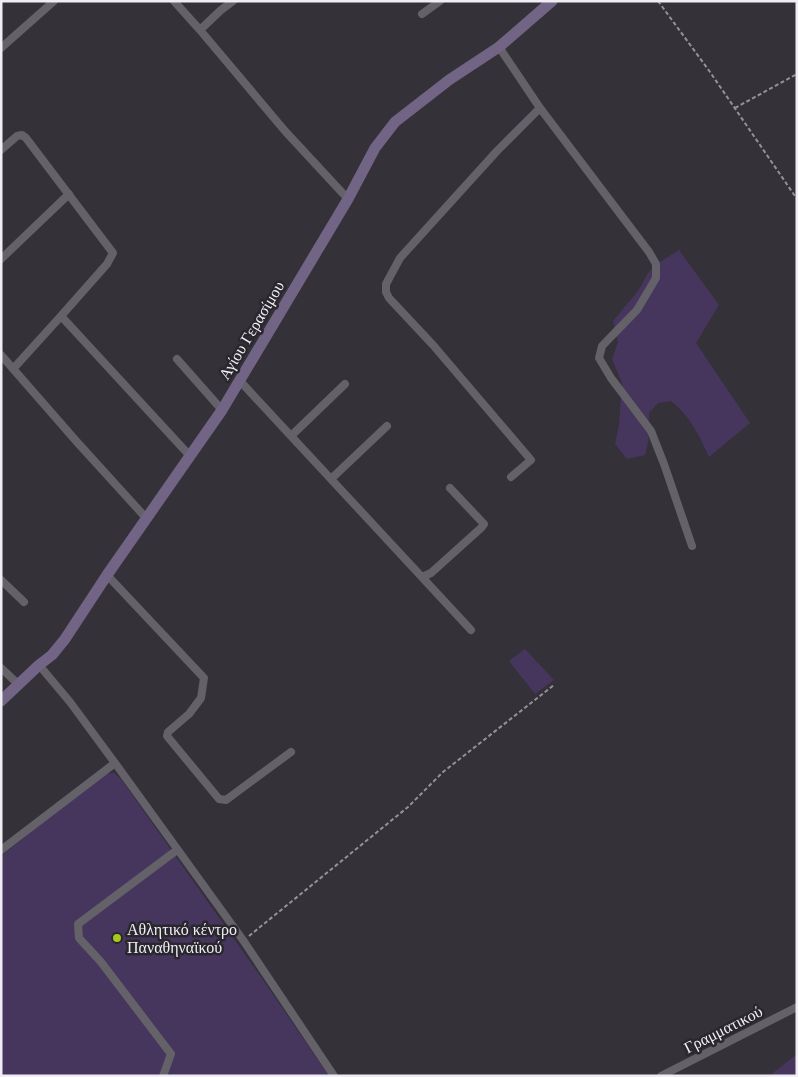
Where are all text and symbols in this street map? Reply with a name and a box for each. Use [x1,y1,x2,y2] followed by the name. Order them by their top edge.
[215,278,288,383] street label: Αγίου Γερασίμου
[127,921,237,957] place label: Αθλητικό κέντρο Παναθηναϊκού
[111,932,123,944] marker: Αθλητικό κέντρο Παναθηναϊκού
[681,1002,766,1057] street label: Γραμματικού

